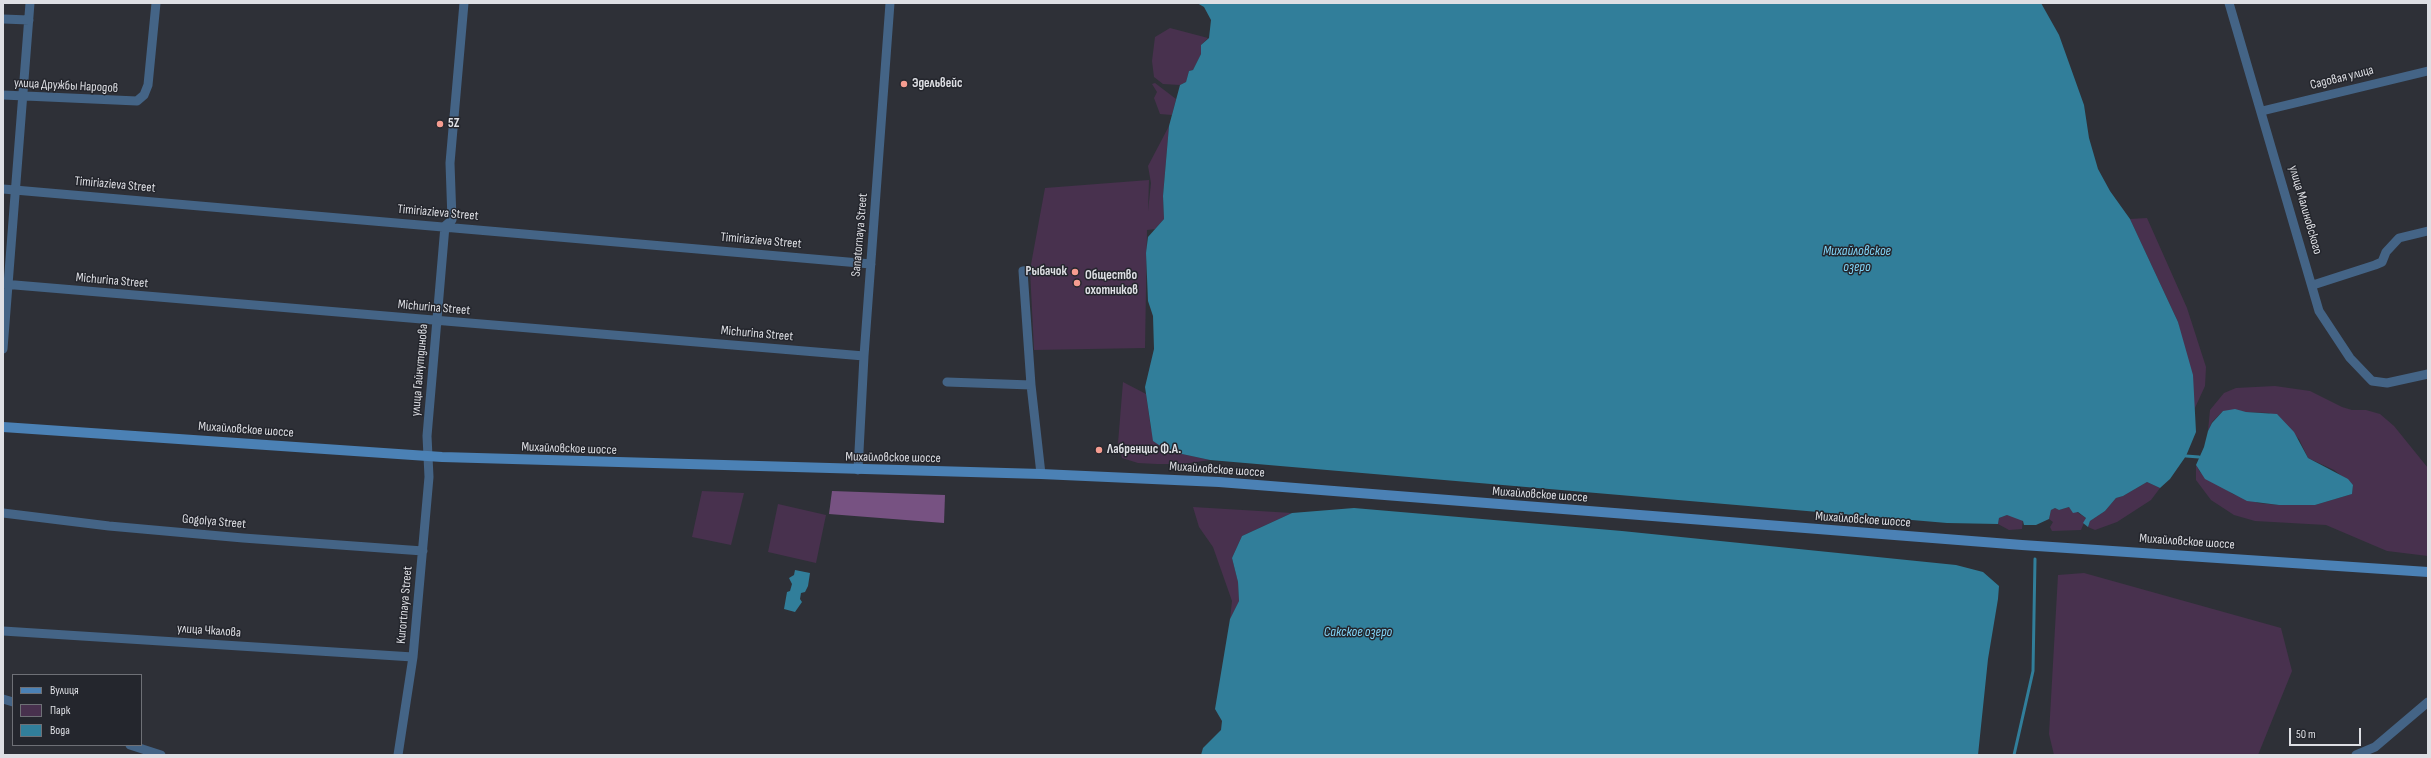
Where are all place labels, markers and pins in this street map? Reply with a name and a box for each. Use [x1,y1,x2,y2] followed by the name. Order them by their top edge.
[912,76,962,92] place label: Эдельвейс
[899,79,909,89] marker: Эдельвейс
[448,116,459,132] place label: 5Z
[435,119,445,129] marker: 5Z
[1026,264,1067,280] place label: Рыбачок
[1070,267,1080,277] marker: Рыбачок
[1085,268,1138,299] place label: Общество охотников
[1072,278,1082,288] marker: Общество охотников
[1107,442,1181,458] place label: Лабренцис Ф.А.
[1094,445,1104,455] marker: Лабренцис Ф.А.

